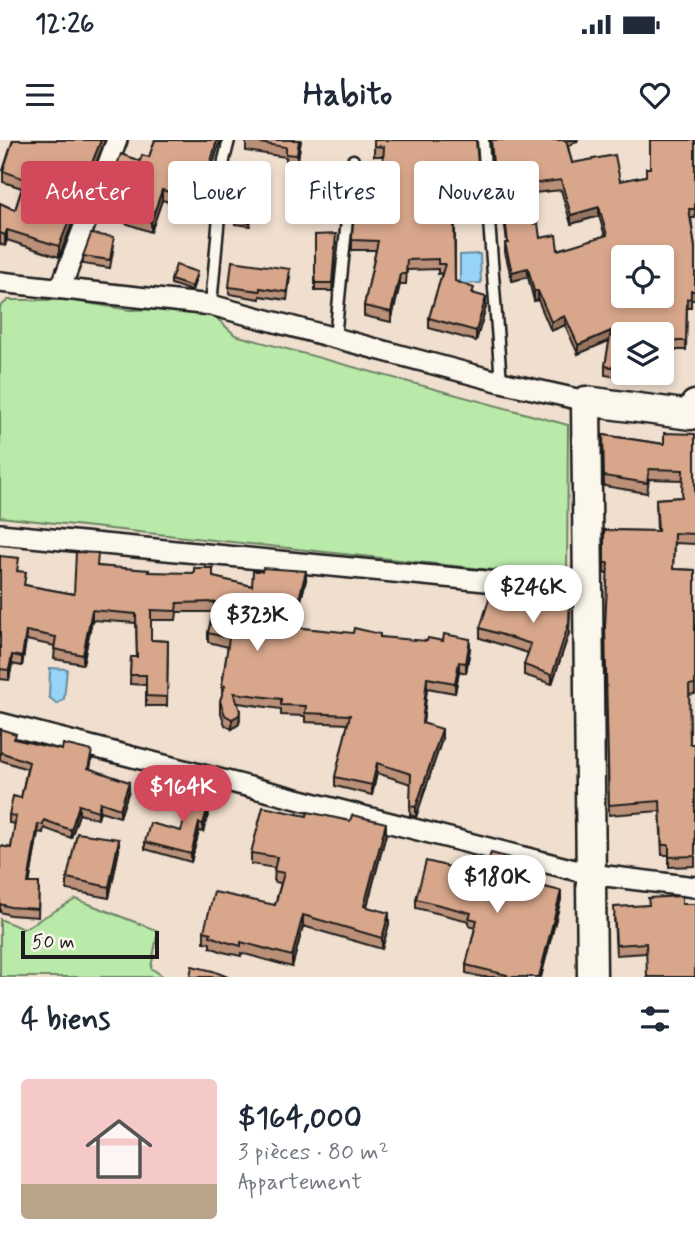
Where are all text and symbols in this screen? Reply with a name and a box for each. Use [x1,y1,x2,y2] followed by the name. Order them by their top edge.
[35,8,94,42] text: 12:26
[303,74,392,116] text: Habito
[21,76,59,114] icon: menu
[636,76,674,114] icon: heart
[21,161,154,224] chip: Acheter
[168,161,271,224] chip: Louer
[285,161,400,224] chip: Filtres
[414,161,539,224] chip: Nouveau
[611,245,674,385] map controls
[611,245,674,308] button: locate
[611,322,674,385] button: layers
[484,566,582,625] pin: $246K
[500,573,566,603] text: $246K
[208,594,306,653] pin: $323K
[226,601,288,631] text: $323K
[134,766,232,825] pin: $164K
[150,773,216,803] text: $164K
[448,856,546,915] pin: $180K
[464,863,530,893] text: $180K
[21,928,159,960] scale bar
[32,930,75,955] text: 50 m
[21,1000,110,1039] text: 4 biens
[636,1000,674,1038] icon: filters
[238,1099,362,1138] text: $164,000
[77,1107,161,1191] icon: home
[238,1138,389,1168] text: 3 pièces · 80 m²
[238,1168,362,1198] text: Appartement

